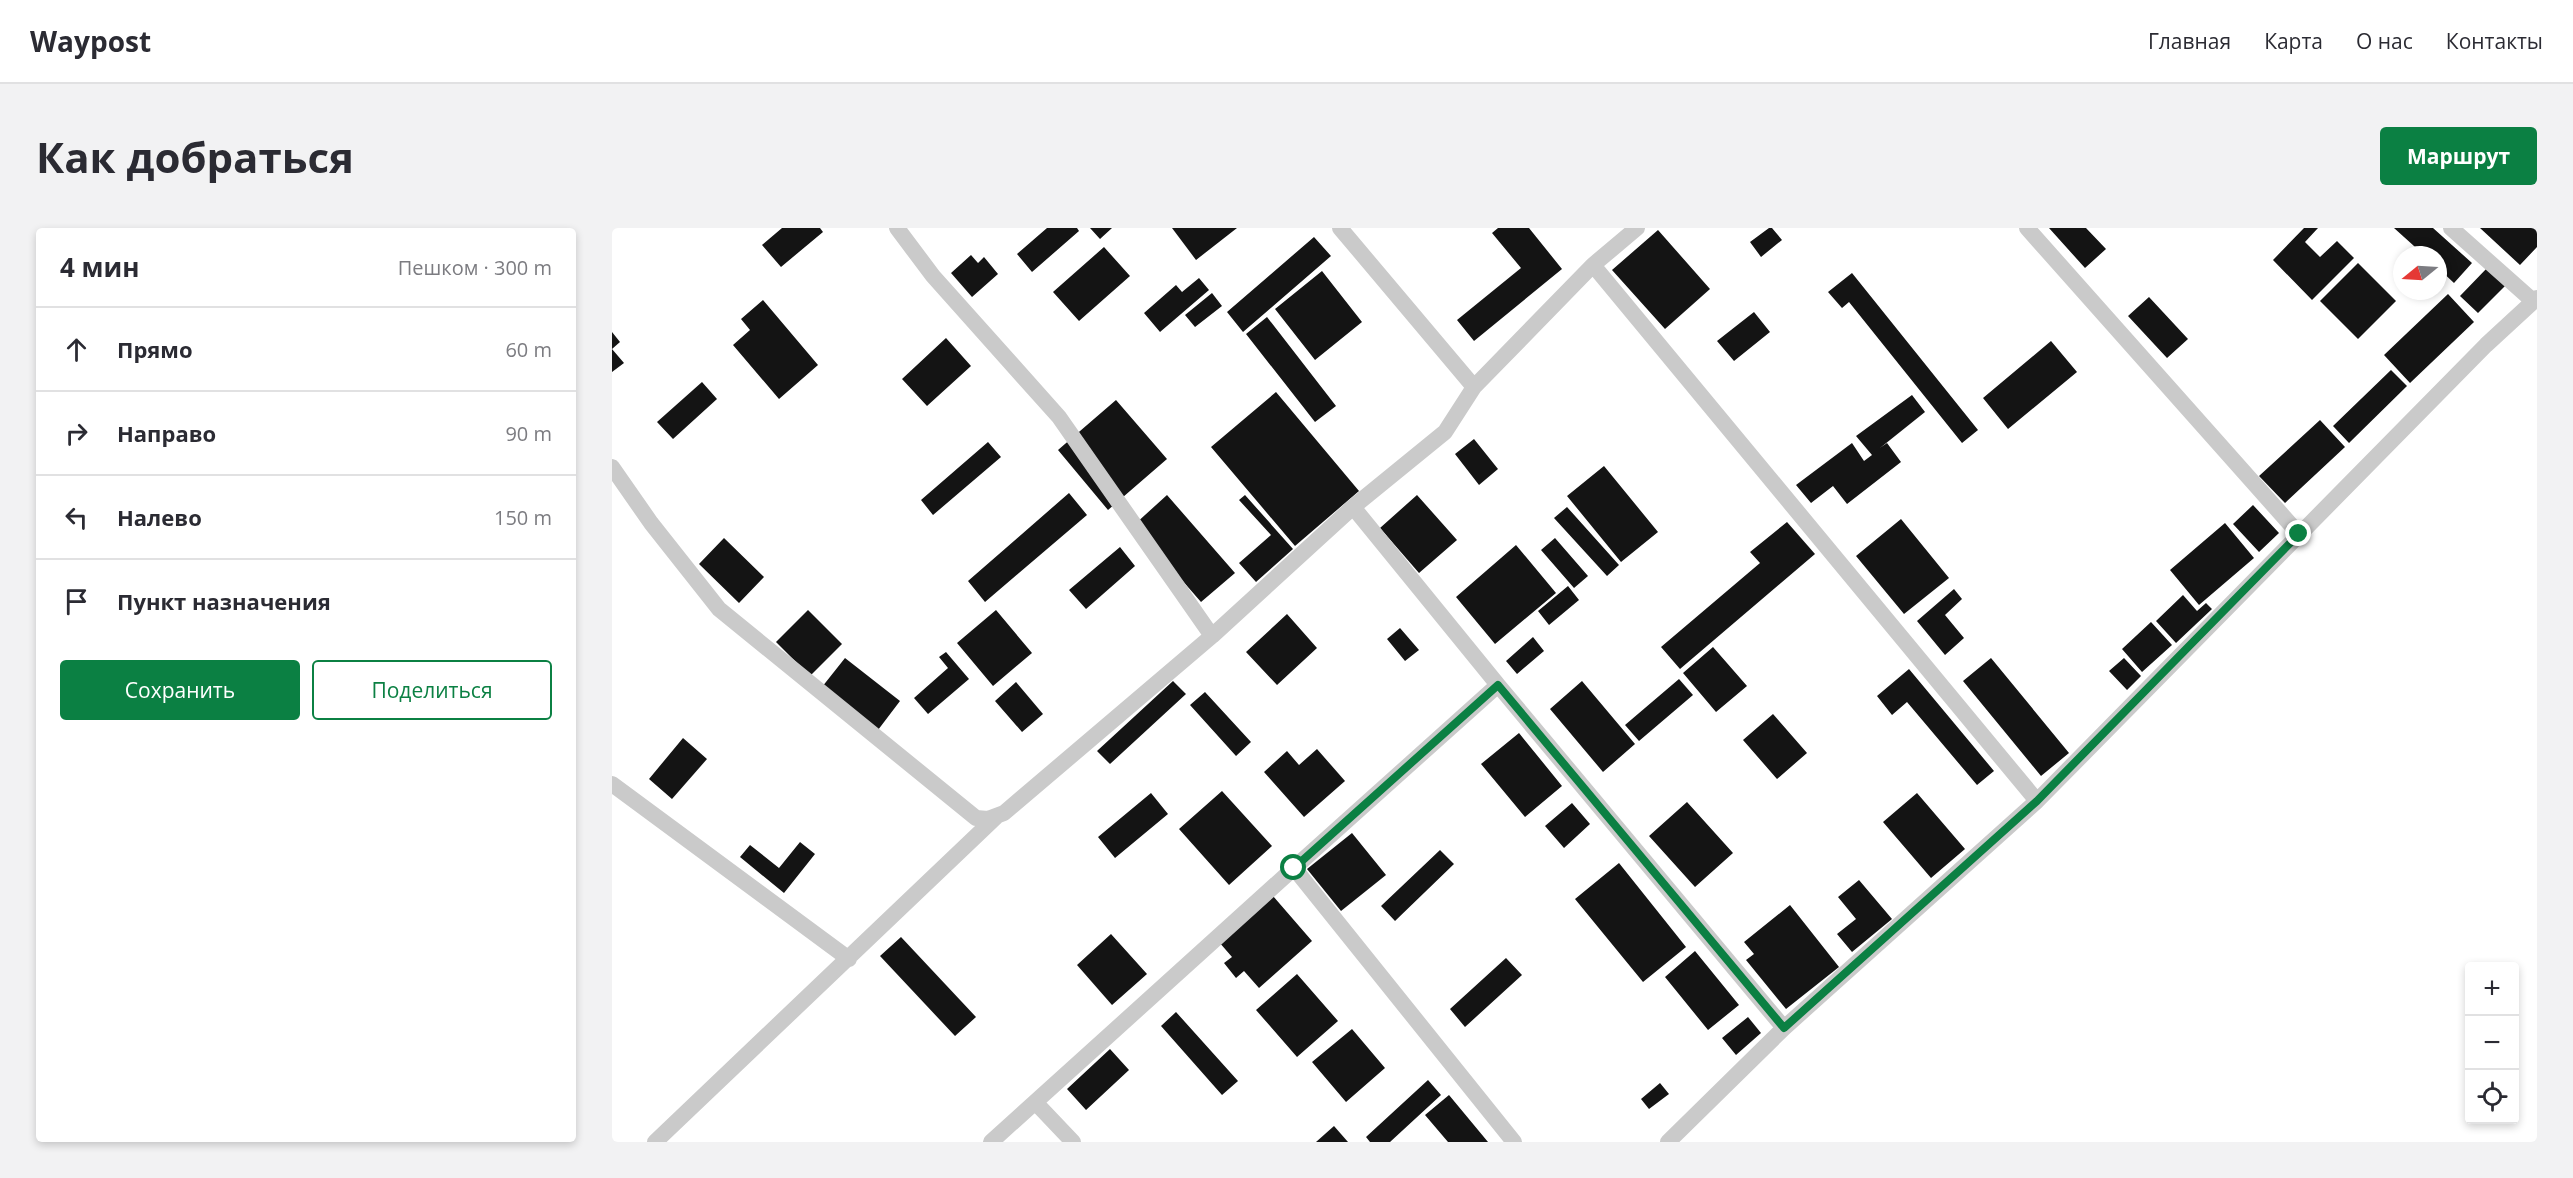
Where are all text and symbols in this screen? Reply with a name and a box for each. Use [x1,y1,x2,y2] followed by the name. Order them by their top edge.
[30,22,151,60] text: Waypost
[2148,27,2231,55] text: Главная
[2264,27,2323,55] text: Карта
[2356,27,2413,55] text: О нас
[2446,27,2543,55] text: Контакты
[2380,127,2537,185] button: Маршрут
[36,128,354,185] text: Как добраться
[2393,246,2447,300] north arrow
[60,249,140,285] text: 4 мин
[398,254,552,281] text: Пешком · 300 m
[60,333,93,366] icon: ahead
[117,334,193,364] text: Прямо
[505,336,552,363] text: 60 m
[60,417,93,450] icon: right
[117,418,216,448] text: Направо
[505,420,552,447] text: 90 m
[60,501,93,534] icon: left
[117,502,202,532] text: Налево
[494,504,552,531] text: 150 m
[2285,520,2311,546] route end
[60,585,93,618] icon: arrive
[117,586,331,616] text: Пункт назначения
[60,660,300,720] button: Сохранить
[312,660,552,720] button: Поделиться
[1280,854,1306,880] route start
[2465,962,2519,1124] map controls
[2465,962,2519,1016] button: +
[2465,1016,2519,1070] button: −
[2465,1070,2519,1124] button: locate

